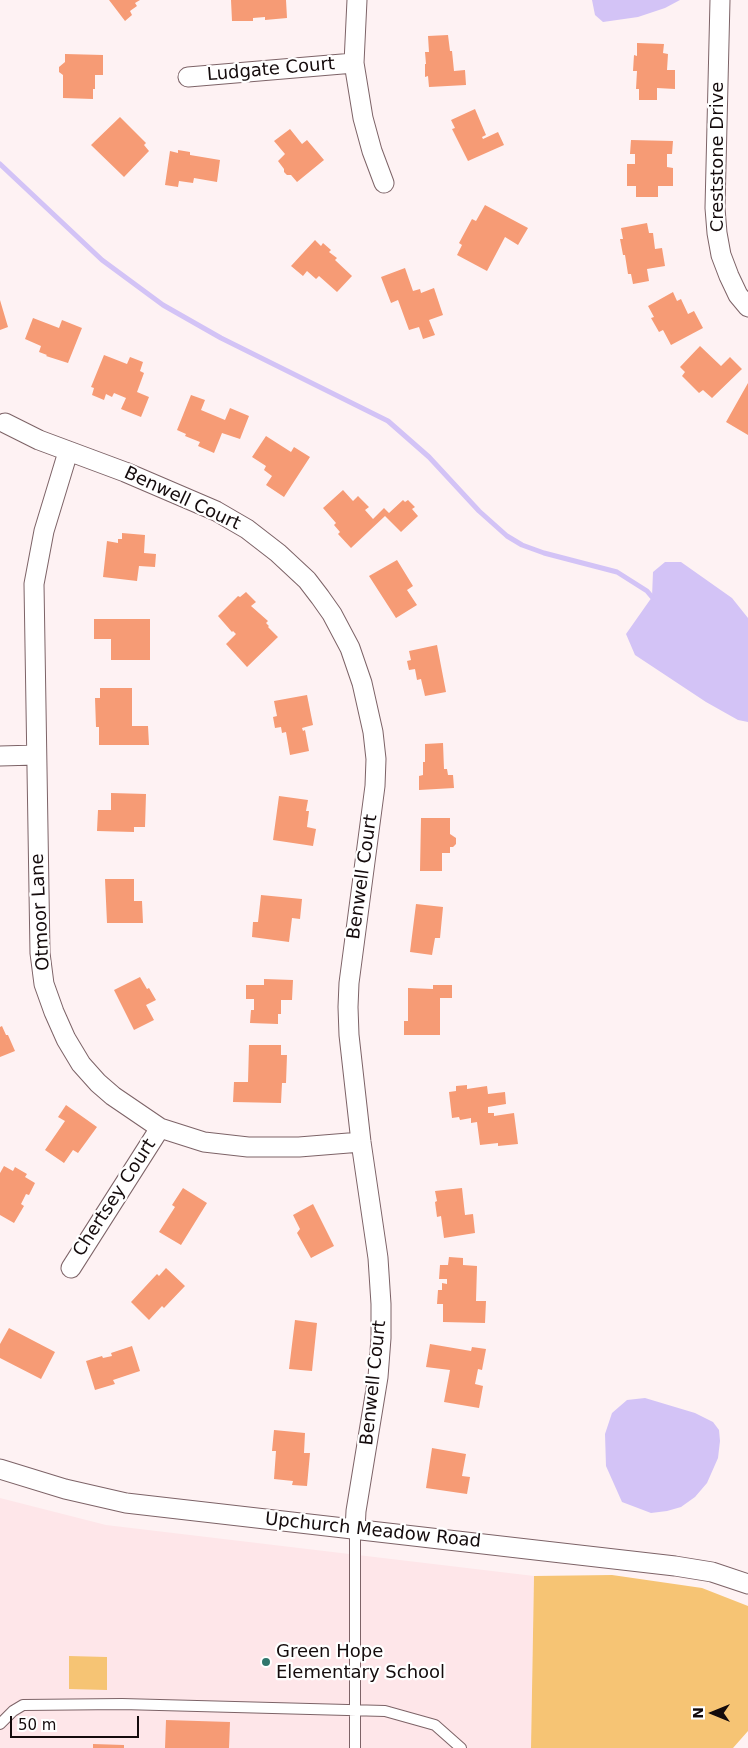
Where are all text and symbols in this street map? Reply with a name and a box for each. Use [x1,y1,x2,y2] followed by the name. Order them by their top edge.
[206,54,336,86] street label: Ludgate Court
[707,82,729,232] street label: Creststone Drive
[120,463,244,535] street label: Benwell Court
[344,813,382,941] street label: Benwell Court
[27,853,55,971] street label: Otmoor Lane
[69,1135,161,1261] street label: Chertsey Court
[357,1319,391,1447] street label: Benwell Court
[264,1509,482,1553] street label: Upchurch Meadow Road
[276,1641,445,1684] place label: Green Hope Elementary School
[260,1656,272,1668] marker: Green Hope Elementary School
[688,1688,738,1738] north arrow
[12,1706,141,1738] scale bar
[690,1707,706,1719] text: N
[18,1716,56,1734] text: 50 m

